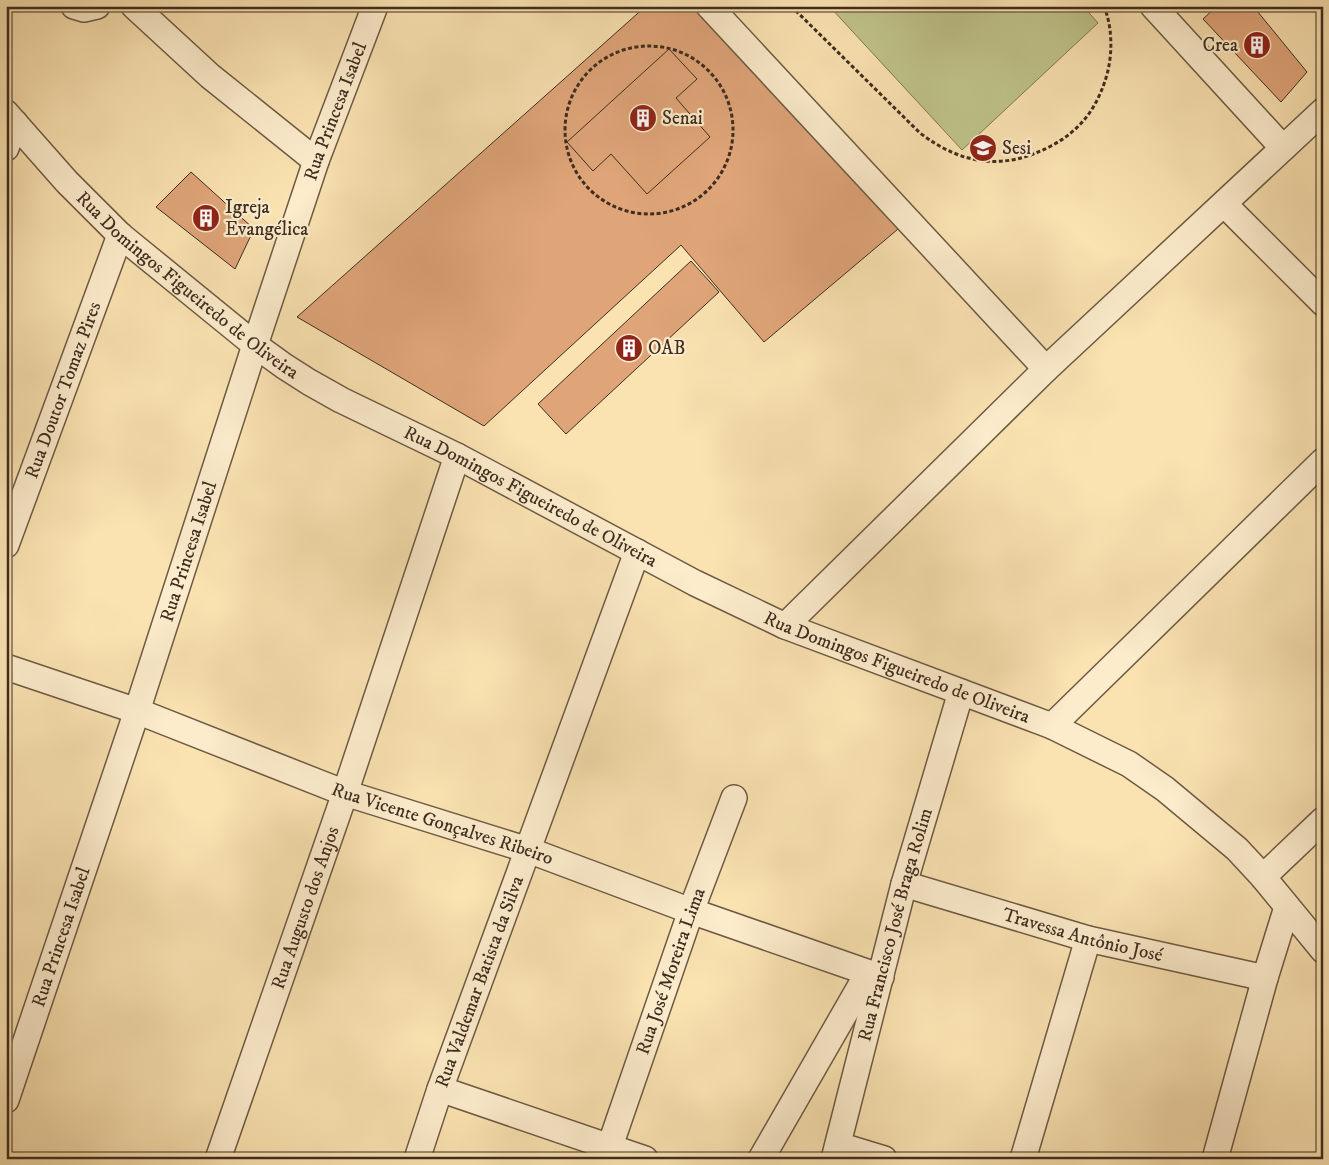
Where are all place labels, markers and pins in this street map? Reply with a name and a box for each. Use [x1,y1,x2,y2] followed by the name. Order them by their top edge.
[1242,30,1272,60] building icon: Crea
[1202,34,1238,57] place label: Crea
[628,103,658,133] building icon: Senai
[662,107,703,130] place label: Senai
[968,133,998,163] school or university icon: Sesi
[1002,137,1031,160] place label: Sesi
[225,196,308,241] place label: Igreja Evangélica
[191,203,221,233] building icon: Igreja Evangélica
[614,333,644,363] building icon: OAB
[648,337,685,360] place label: OAB

